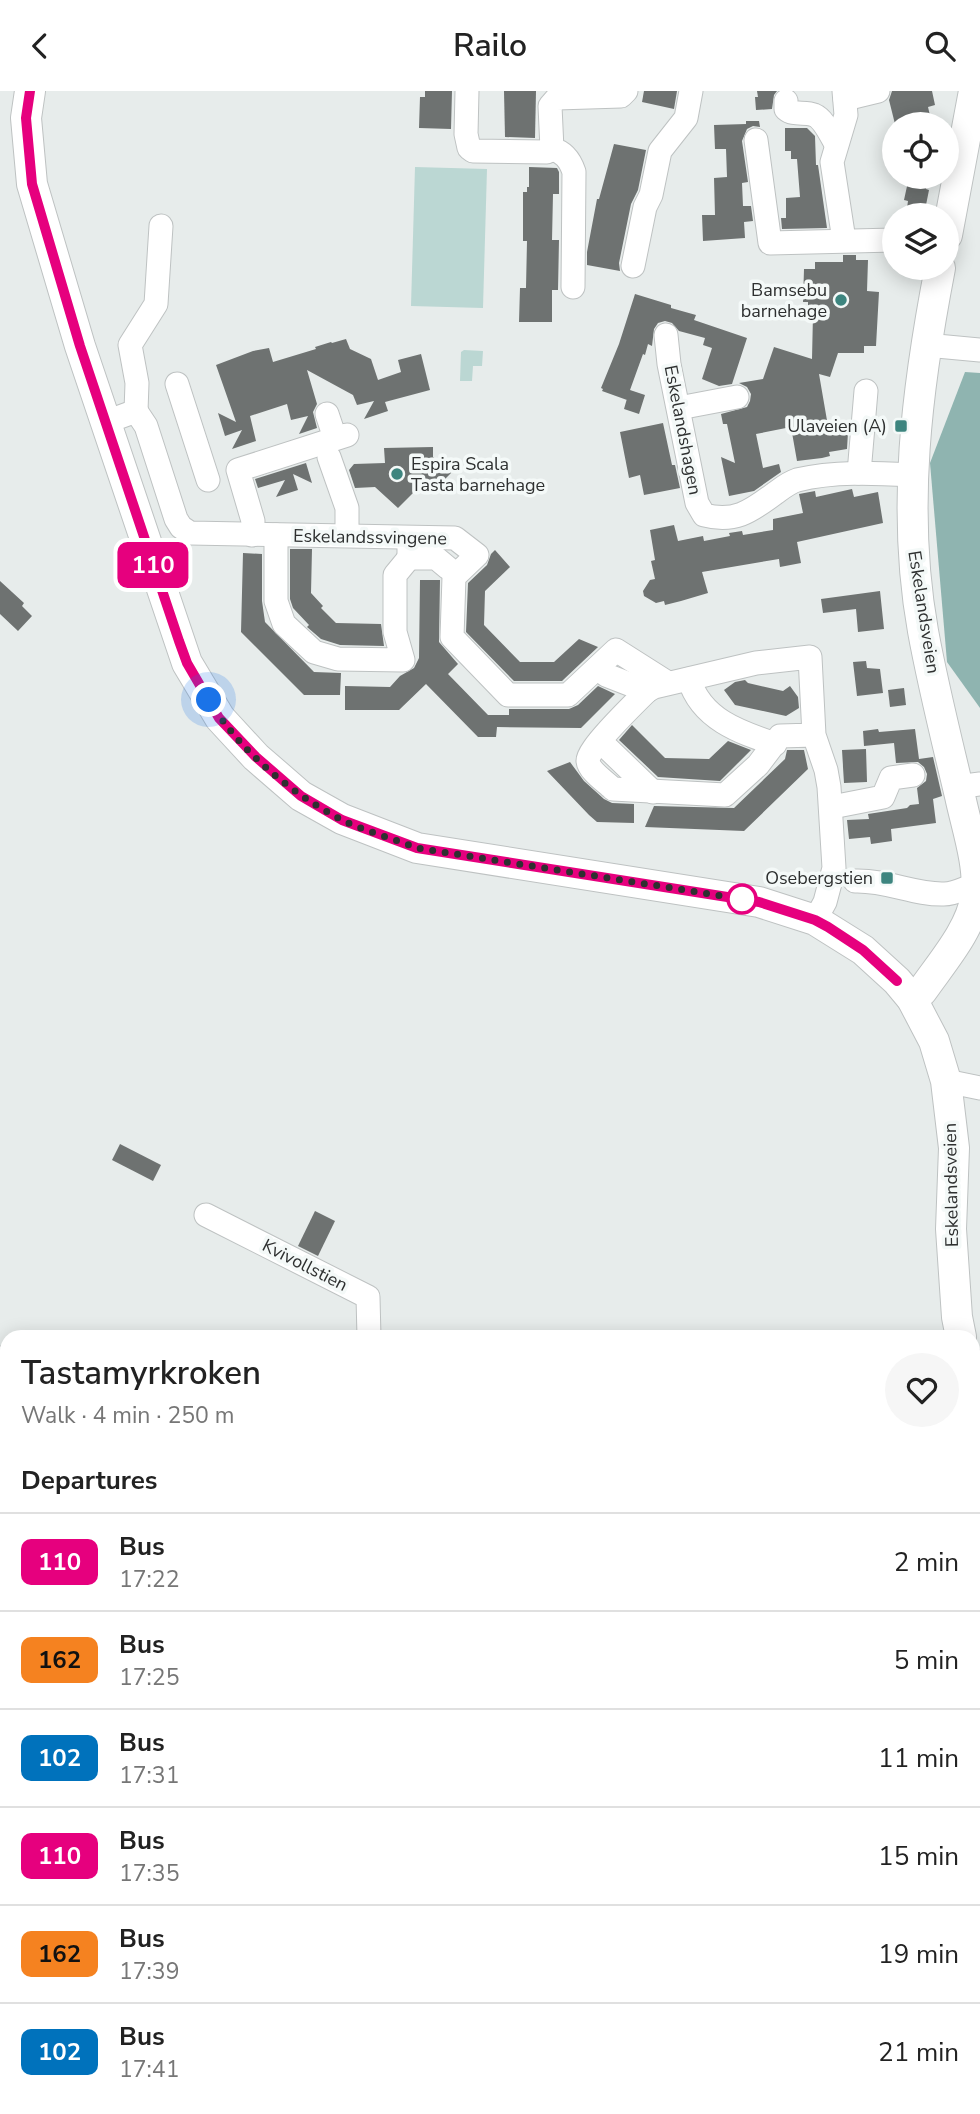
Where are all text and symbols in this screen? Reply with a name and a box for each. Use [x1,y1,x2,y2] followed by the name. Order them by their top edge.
[453,24,527,67] text: Railo
[21,27,59,65] icon: back
[921,27,959,65] icon: search
[882,112,959,280] map controls
[882,112,959,189] button: locate
[882,203,959,280] button: layers
[741,278,827,323] place label: Bamsebu barnehage
[833,292,849,308] marker: Bamsebu barnehage
[659,363,707,497] street label: Eskelandshagen
[787,414,887,438] place label: Ulaveien (A)
[893,418,909,434] marker: Ulaveien (A)
[411,452,545,497] place label: Espira Scala Tasta barnehage
[389,466,405,482] marker: Espira Scala Tasta barnehage
[293,524,447,550] street label: Eskelandssvingene
[113,542,193,588] line badge: 110
[131,549,175,581] text: 110
[902,549,946,675] street label: Eskelandsveien
[191,682,226,717] your location
[765,866,873,890] place label: Osebergstien
[879,870,895,886] marker: Osebergstien
[727,884,757,914] unlabelled marker
[938,1123,964,1247] street label: Eskelandsveien
[258,1233,352,1297] street label: Kvivollstien
[21,1351,261,1396] text: Tastamyrkroken
[885,1353,959,1427] button: heart
[21,1400,234,1431] text: Walk · 4 min · 250 m
[21,1463,157,1498] text: Departures
[119,1529,165,1564] text: Bus
[894,1545,959,1580] text: 2 min
[38,1546,81,1578] text: 110
[119,1564,179,1595] text: 17:22
[119,1627,165,1662] text: Bus
[894,1643,959,1678] text: 5 min
[38,1644,81,1676] text: 162
[119,1662,179,1693] text: 17:25
[119,1725,165,1760] text: Bus
[878,1741,959,1776] text: 11 min
[38,1742,81,1774] text: 102
[119,1760,179,1791] text: 17:31
[119,1823,165,1858] text: Bus
[878,1839,959,1874] text: 15 min
[38,1840,81,1872] text: 110
[119,1858,179,1889] text: 17:35
[119,1921,165,1956] text: Bus
[878,1937,959,1972] text: 19 min
[38,1938,81,1970] text: 162
[119,1956,179,1987] text: 17:39
[119,2019,165,2054] text: Bus
[878,2035,959,2070] text: 21 min
[38,2036,81,2068] text: 102
[119,2054,179,2085] text: 17:41

